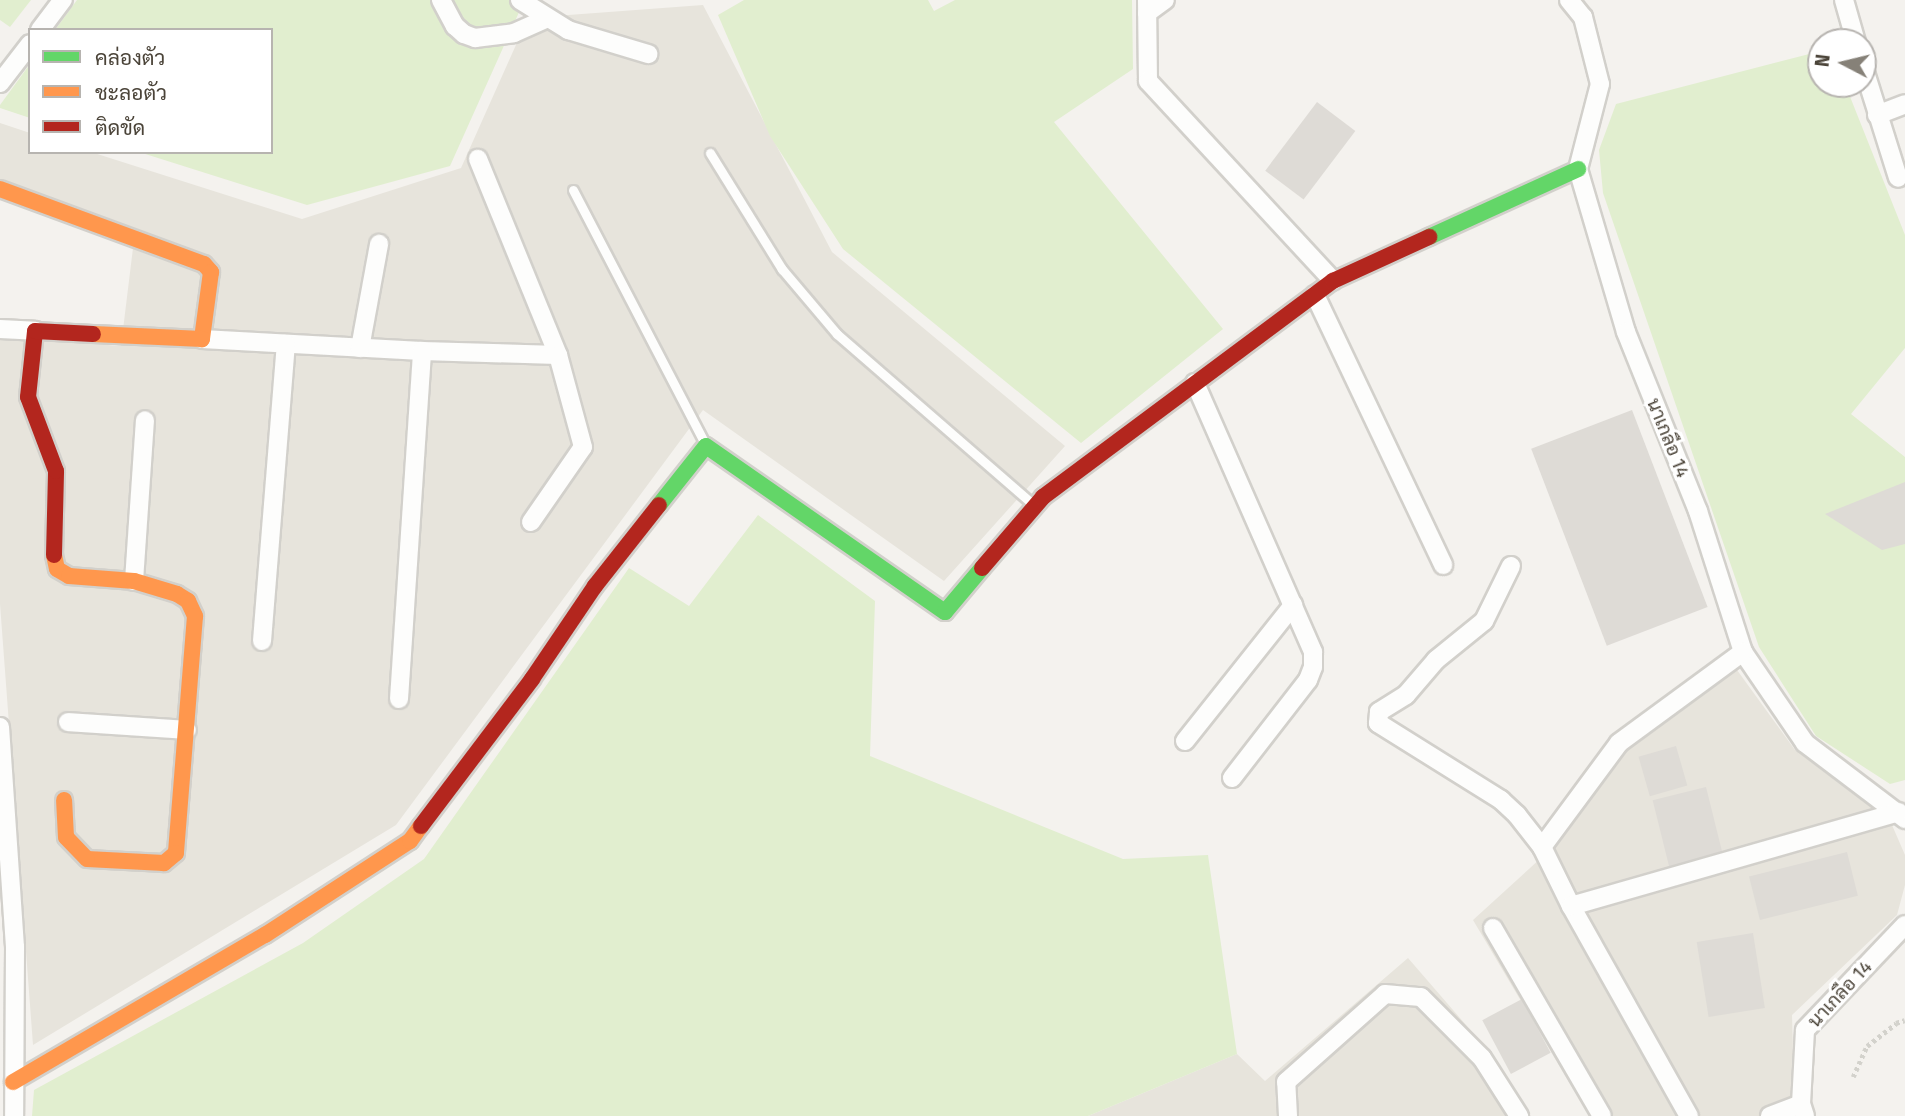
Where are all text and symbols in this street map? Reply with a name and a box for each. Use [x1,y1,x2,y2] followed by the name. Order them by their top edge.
[28,28,273,154] legend
[1807,28,1877,98] north arrow
[95,45,165,71] text: คล่องตัว
[1810,53,1835,68] text: N
[95,80,167,106] text: ชะลอตัว
[95,115,145,141] text: ติดขัด
[1642,395,1694,481] street label: นาเกลือ 14
[1803,956,1877,1032] street label: นาเกลือ 14

